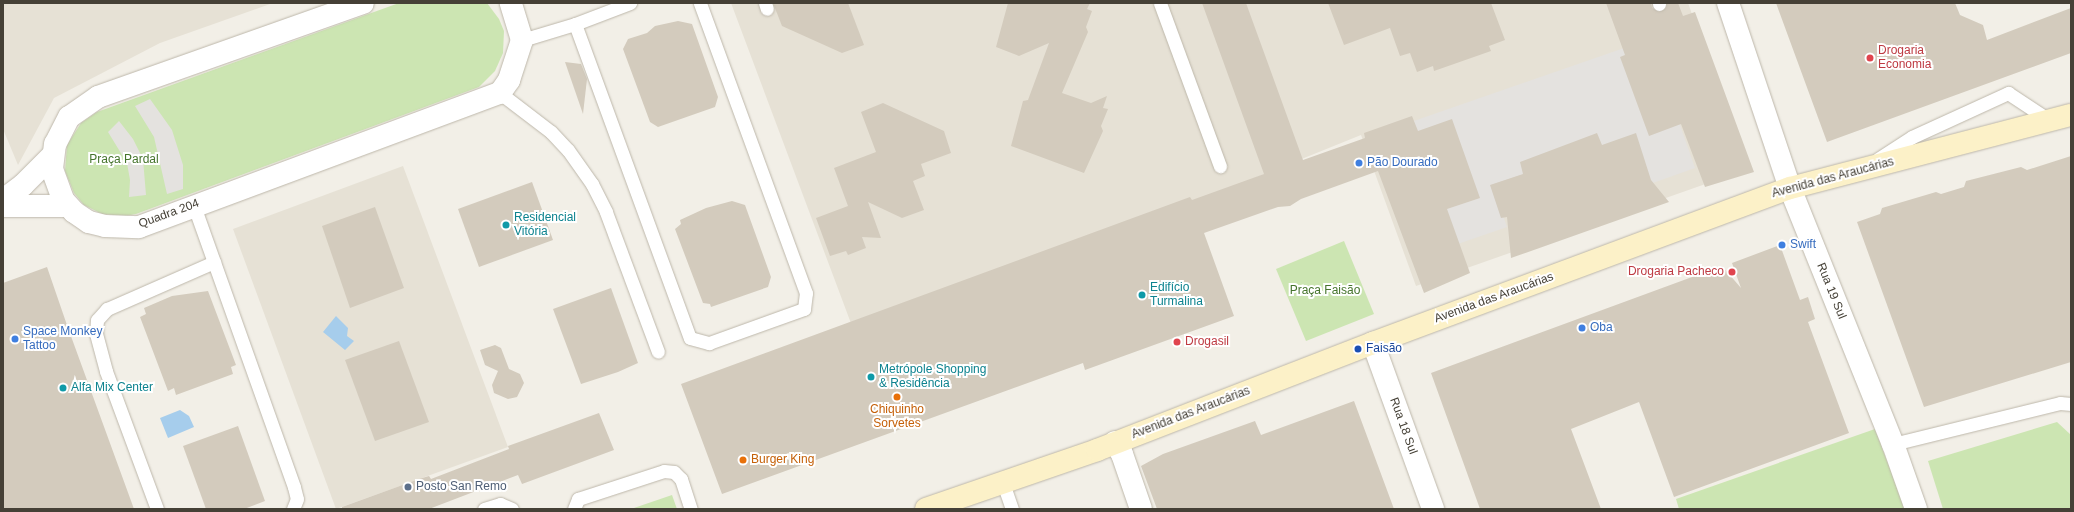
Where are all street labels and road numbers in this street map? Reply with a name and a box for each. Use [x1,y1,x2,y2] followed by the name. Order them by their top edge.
[1770,155,1896,201] street label: Avenida das Araucárias
[137,196,201,232] street label: Quadra 204
[1813,261,1849,321] street label: Rua 19 Sul
[1432,270,1556,326] street label: Avenida das Araucárias
[1129,384,1253,442] street label: Avenida das Araucárias
[1386,396,1420,456] street label: Rua 18 Sul

